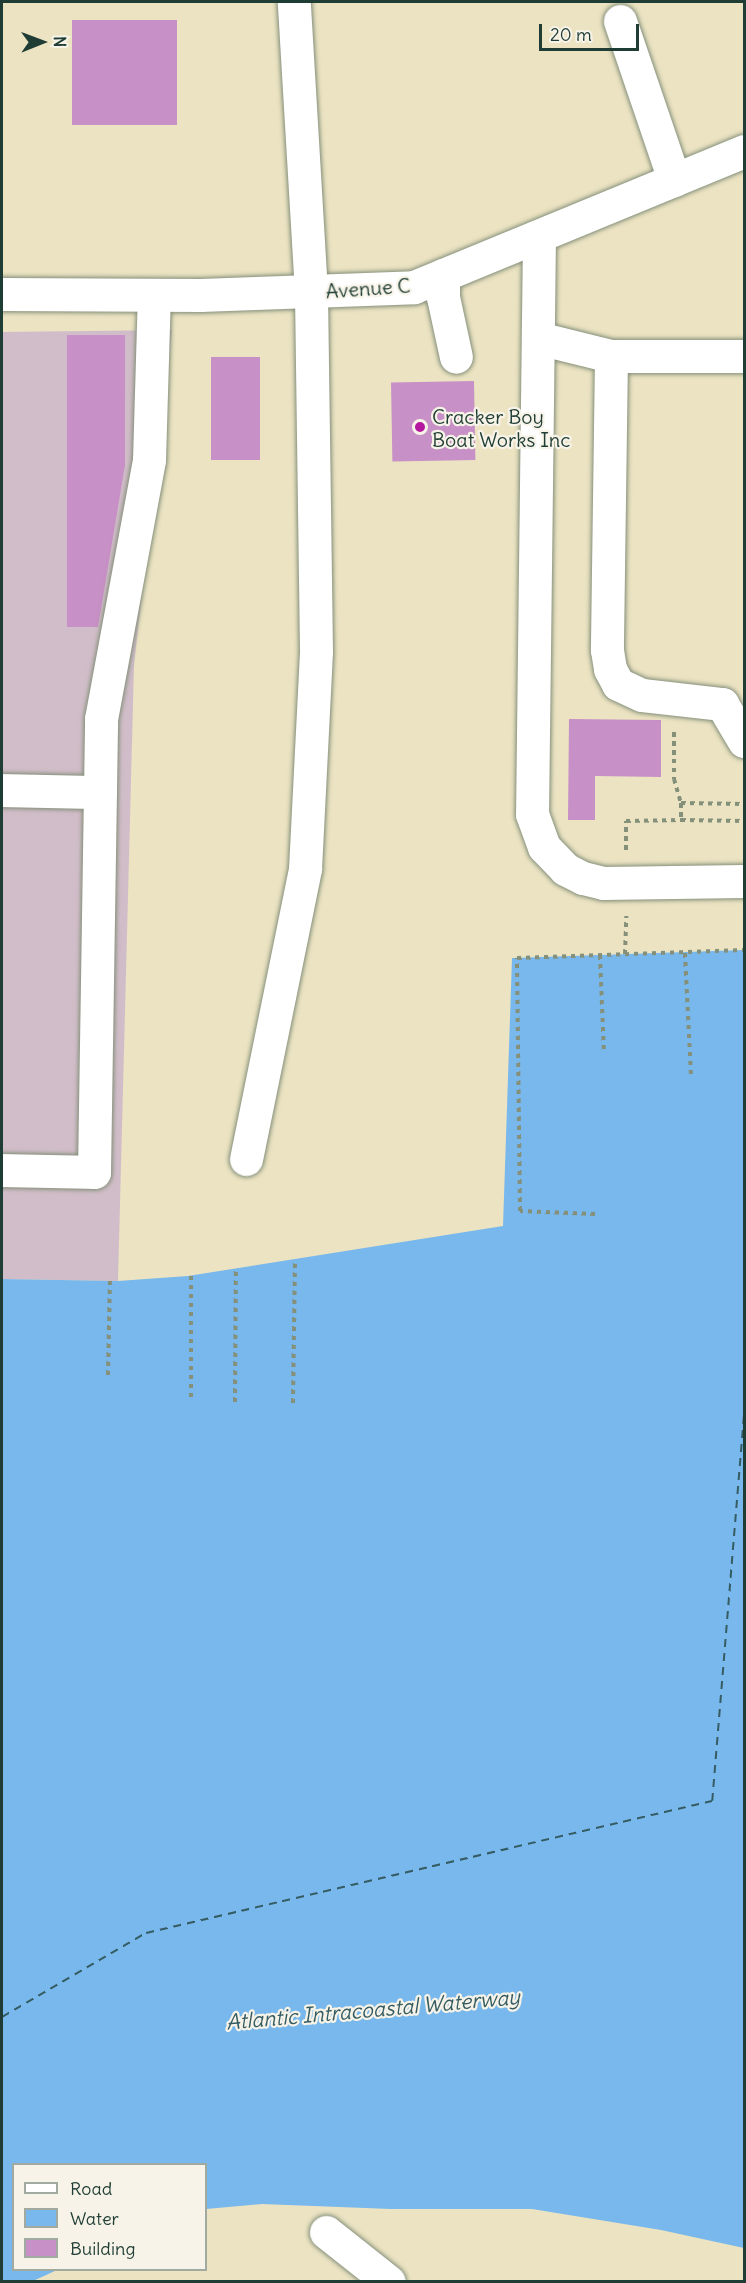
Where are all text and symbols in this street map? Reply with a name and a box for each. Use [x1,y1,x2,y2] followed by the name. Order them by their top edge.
[12,12,72,72] north arrow
[542,12,642,50] scale bar
[550,23,592,46] text: 20 m
[50,36,70,47] text: N
[325,273,411,303] street label: Avenue C
[432,404,571,451] place label: Cracker Boy Boat Works Inc
[413,420,427,434] marker: Cracker Boy Boat Works Inc
[225,1985,521,2035] water label: Atlantic Intracoastal Waterway
[12,2163,207,2271] legend
[70,2177,112,2200] text: Road
[70,2207,119,2230] text: Water
[70,2237,135,2260] text: Building

